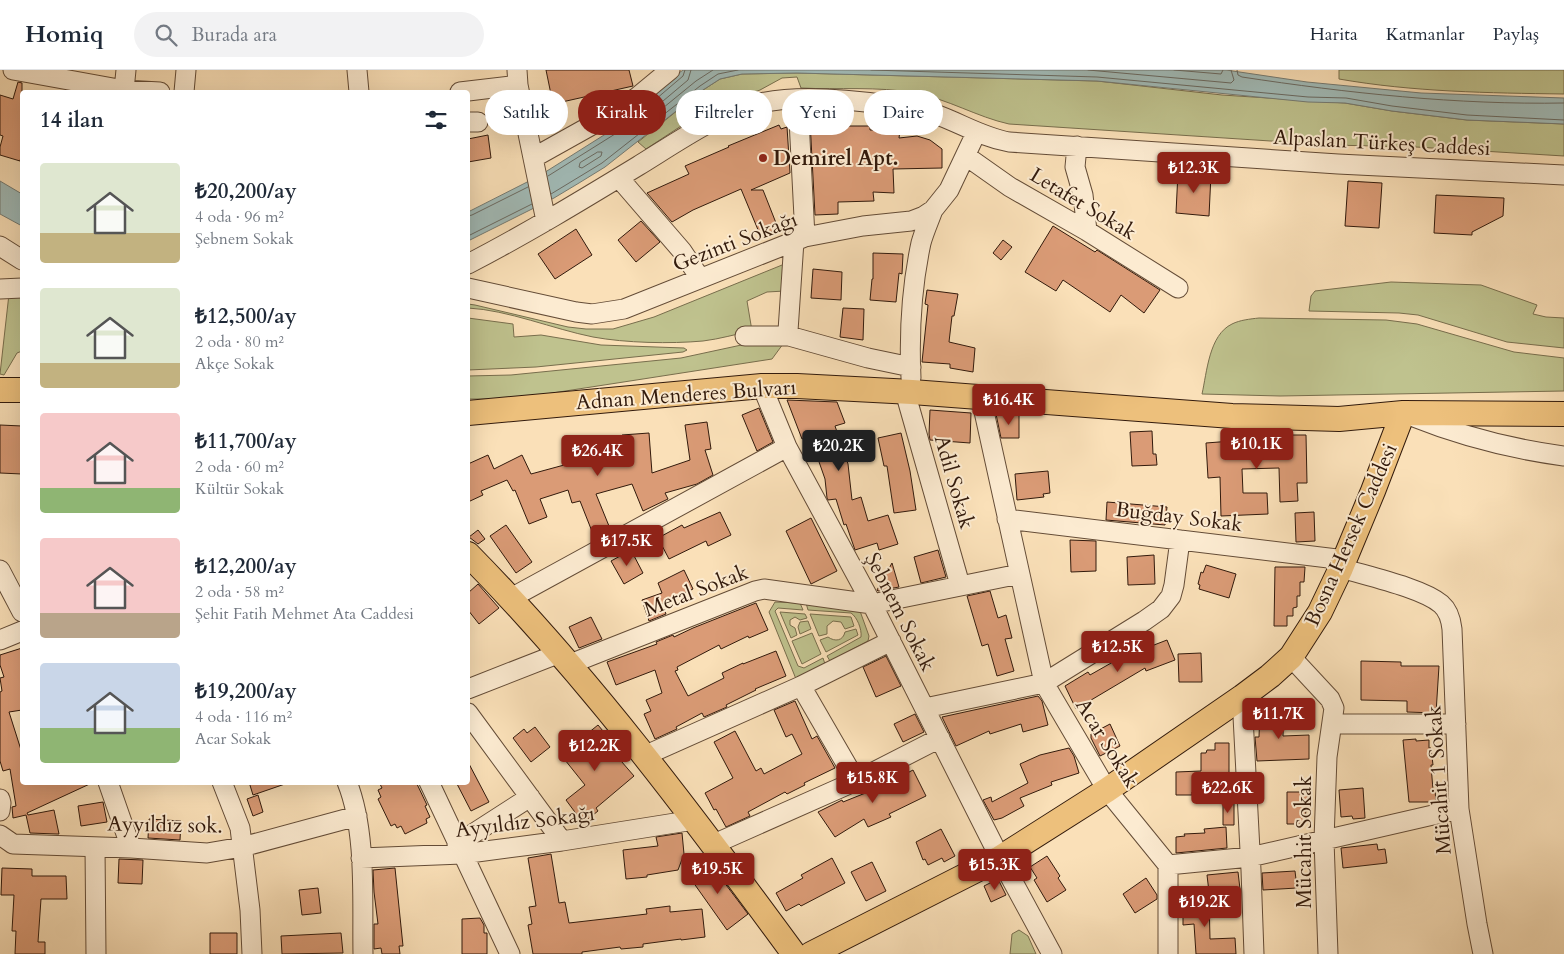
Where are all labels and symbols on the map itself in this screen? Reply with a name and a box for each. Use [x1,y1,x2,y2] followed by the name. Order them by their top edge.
[1273,123,1491,163] street label: Alpaslan Türkeş Caddesi
[773,144,899,173] place label: Demirel Apt.
[757,152,769,164] marker: Demirel Apt.
[1153,152,1235,194] pin: ₺12.3K
[1024,161,1142,248] street label: Letafet Sokak
[668,205,802,279] street label: Gezinti Sokağı
[575,373,797,417] street label: Adnan Menderes Bulvarı
[968,384,1050,426] pin: ₺16.4K
[1216,428,1298,470] pin: ₺10.1K
[798,430,880,472] pin: ₺20.2K
[927,432,981,533] street label: Adil Sokak
[557,434,639,477] pin: ₺26.4K
[1298,439,1404,631] street label: Bosna Hersek Caddesi
[1114,495,1245,539] street label: Buğday Sokak
[586,524,668,567] pin: ₺17.5K
[858,548,943,677] street label: Şebnem Sokak
[640,558,753,624] street label: Metal Sokak
[1077,630,1159,673] pin: ₺12.5K
[1068,693,1146,794] street label: Acar Sokak
[1238,698,1320,740] pin: ₺11.7K
[1419,704,1459,856] street label: Mücahit 1 Sokak
[554,730,636,772] pin: ₺12.2K
[832,762,914,804] pin: ₺15.8K
[1187,772,1269,814] pin: ₺22.6K
[1290,775,1319,909] street label: Mücahit Sokak
[454,799,597,845] street label: Ayyıldız Sokağı
[107,809,223,841] street label: Ayyıldız sok.
[954,848,1036,891] pin: ₺15.3K
[677,852,759,895] pin: ₺19.5K
[1164,886,1246,928] pin: ₺19.2K

